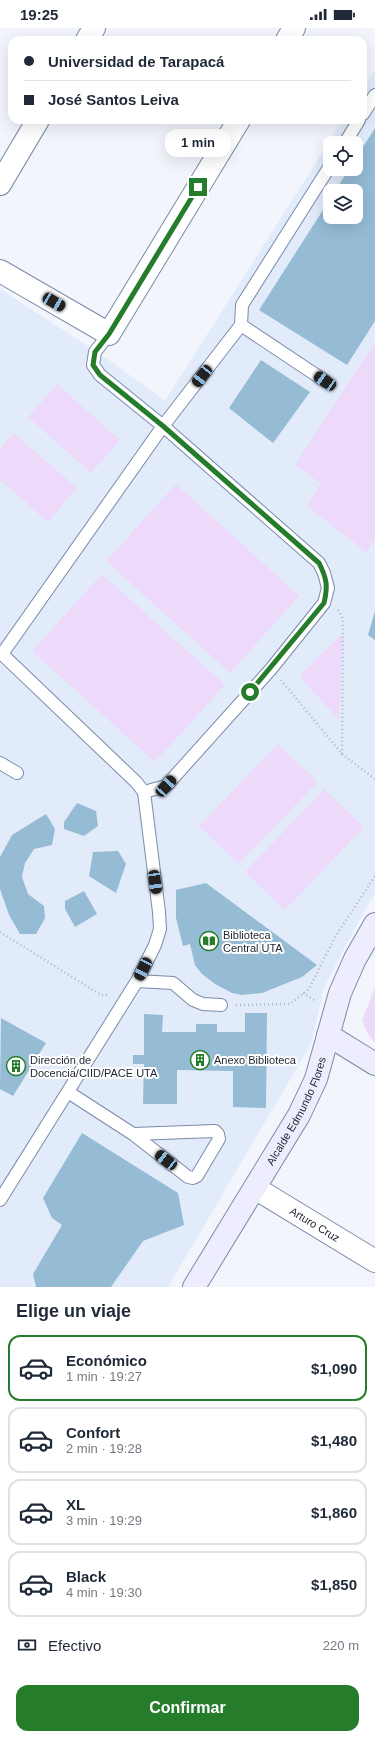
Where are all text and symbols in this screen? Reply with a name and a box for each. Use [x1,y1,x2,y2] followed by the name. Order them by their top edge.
[20,6,58,23] text: 19:25
[48,53,224,70] text: Universidad de Tarapacá
[48,91,179,108] text: José Santos Leiva
[165,129,231,157] callout: 1 min
[181,135,215,150] text: 1 min
[323,136,363,224] map controls
[323,136,363,176] button: locate
[189,178,207,196] route end
[323,184,363,224] button: layers
[41,291,67,313] car
[190,363,214,389] car
[312,369,338,393] car
[241,683,259,701] route start
[154,773,178,799] car
[147,869,163,895] car
[223,929,283,954] place label: Biblioteca Central UTA
[198,930,220,952] library icon: Biblioteca Central UTA
[132,956,154,982] car
[189,1049,211,1071] building icon: Anexo Biblioteca
[30,1054,158,1079] place label: Dirección de Docencia/CIID/PACE UTA
[214,1054,297,1066] place label: Anexo Biblioteca
[5,1055,27,1077] building icon: Dirección de Docencia/CIID/PACE UTA
[264,1055,328,1167] street label: Alcalde Edmundo Flores
[153,1148,179,1172] car
[288,1205,342,1244] street label: Arturo Cruz
[16,1301,131,1321] text: Elige un viaje
[18,1350,54,1386] icon: car
[66,1352,147,1369] text: Económico
[311,1360,357,1377] text: $1,090
[66,1369,142,1384] text: 1 min · 19:27
[18,1422,54,1458] icon: car
[66,1424,120,1441] text: Confort
[311,1432,357,1449] text: $1,480
[66,1441,142,1456] text: 2 min · 19:28
[18,1494,54,1530] icon: car
[66,1496,85,1513] text: XL
[311,1504,357,1521] text: $1,860
[66,1513,142,1528] text: 3 min · 19:29
[18,1566,54,1602] icon: car
[66,1568,106,1585] text: Black
[311,1576,357,1593] text: $1,850
[66,1585,142,1600] text: 4 min · 19:30
[16,1634,38,1656] icon: cash
[48,1637,101,1654] text: Efectivo
[323,1638,359,1653] text: 220 m
[16,1685,359,1731] button: Confirmar

